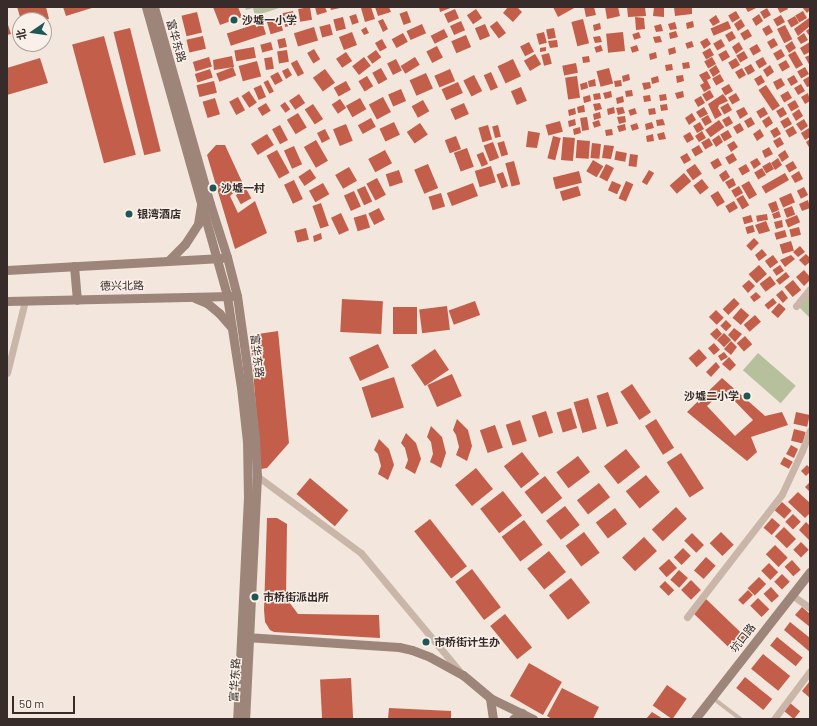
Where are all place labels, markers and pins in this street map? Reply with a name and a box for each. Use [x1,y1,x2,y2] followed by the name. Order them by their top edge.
[242,13,297,27] place label: 沙墟一小学
[229,15,239,25] marker: 沙墟一小学
[221,181,265,195] place label: 沙墟一村
[208,183,218,193] marker: 沙墟一村
[137,207,181,221] place label: 银湾酒店
[124,209,134,219] marker: 银湾酒店
[684,389,739,403] place label: 沙墟二小学
[742,391,752,401] marker: 沙墟二小学
[263,590,329,604] place label: 市桥街派出所
[250,592,260,602] marker: 市桥街派出所
[434,635,500,649] place label: 市桥街计生办
[421,637,431,647] marker: 市桥街计生办

